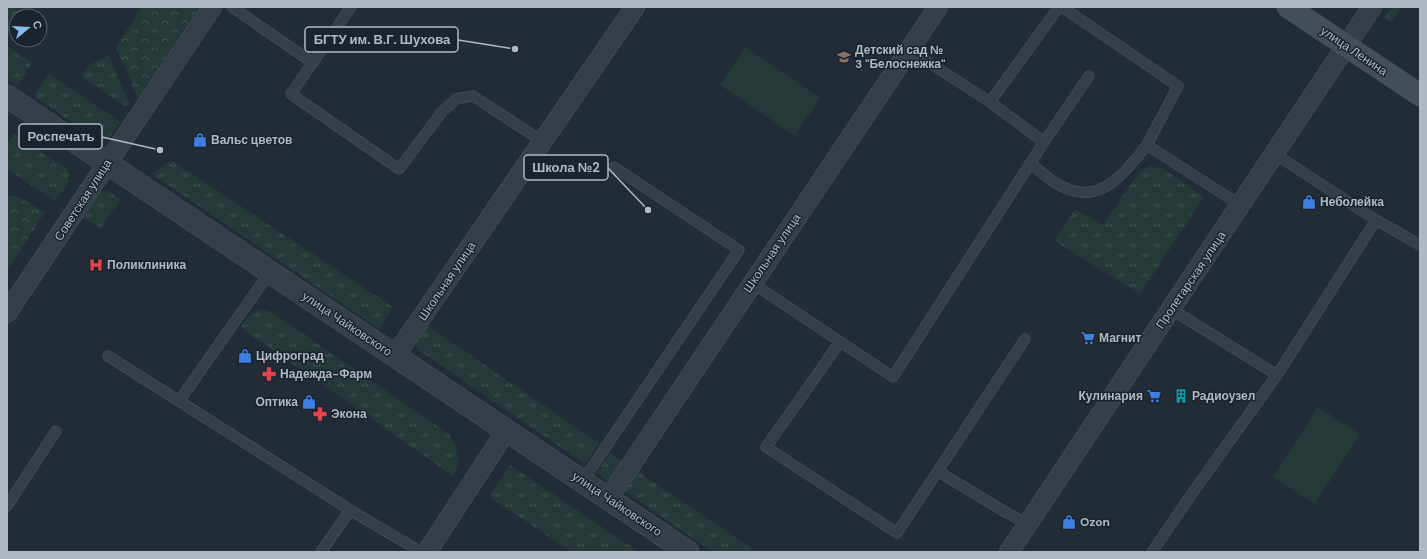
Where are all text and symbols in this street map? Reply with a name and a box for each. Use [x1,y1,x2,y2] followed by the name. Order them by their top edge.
[8,8,48,48] north arrow
[30,19,45,31] text: С
[1317,23,1391,79] street label: улица Ленина
[305,27,458,52] callout: БГТУ им. В.Г. Шухова
[314,31,451,48] text: БГТУ им. В.Г. Шухова
[855,42,945,72] place label: Детский сад № 3 "Белоснежка"
[836,49,852,65] school or university icon: Детский сад № 3 "Белоснежка"
[19,124,102,149] callout: Роспечать
[27,128,95,145] text: Роспечать
[192,132,208,148] shop icon: Вальс цветов
[211,132,292,148] place label: Вальс цветов
[524,155,608,180] callout: Школа №2
[51,156,116,244] street label: Советская улица
[532,159,600,176] text: Школа №2
[1301,194,1317,210] shop icon: Неболейка
[1320,194,1384,210] place label: Неболейка
[740,210,805,296] street label: Школьная улица
[1152,228,1230,332] street label: Пролетарская улица
[415,238,480,324] street label: Школьная улица
[88,257,104,273] hospital icon: Поликлиника
[107,257,186,273] place label: Поликлиника
[299,288,395,360] street label: улица Чайковского
[1080,330,1096,346] supermarket icon: Магнит
[1099,330,1141,346] place label: Магнит
[237,348,253,364] shop icon: Цифроград
[256,348,324,364] place label: Цифроград
[261,366,277,382] pharmacy icon: Надежда-Фарм
[280,366,372,382] place label: Надежда-Фарм
[1079,388,1143,404] place label: Кулинария
[1146,388,1162,404] supermarket icon: Кулинария
[1173,388,1189,404] building icon: Радиоузел
[1192,388,1255,404] place label: Радиоузел
[255,394,298,410] place label: Оптика
[301,394,317,410] shop icon: Оптика
[312,406,328,422] pharmacy icon: Экона
[331,406,367,422] place label: Экона
[569,468,665,540] street label: улица Чайковского
[1061,514,1077,530] shop icon: Ozon
[1080,514,1110,530] place label: Ozon

